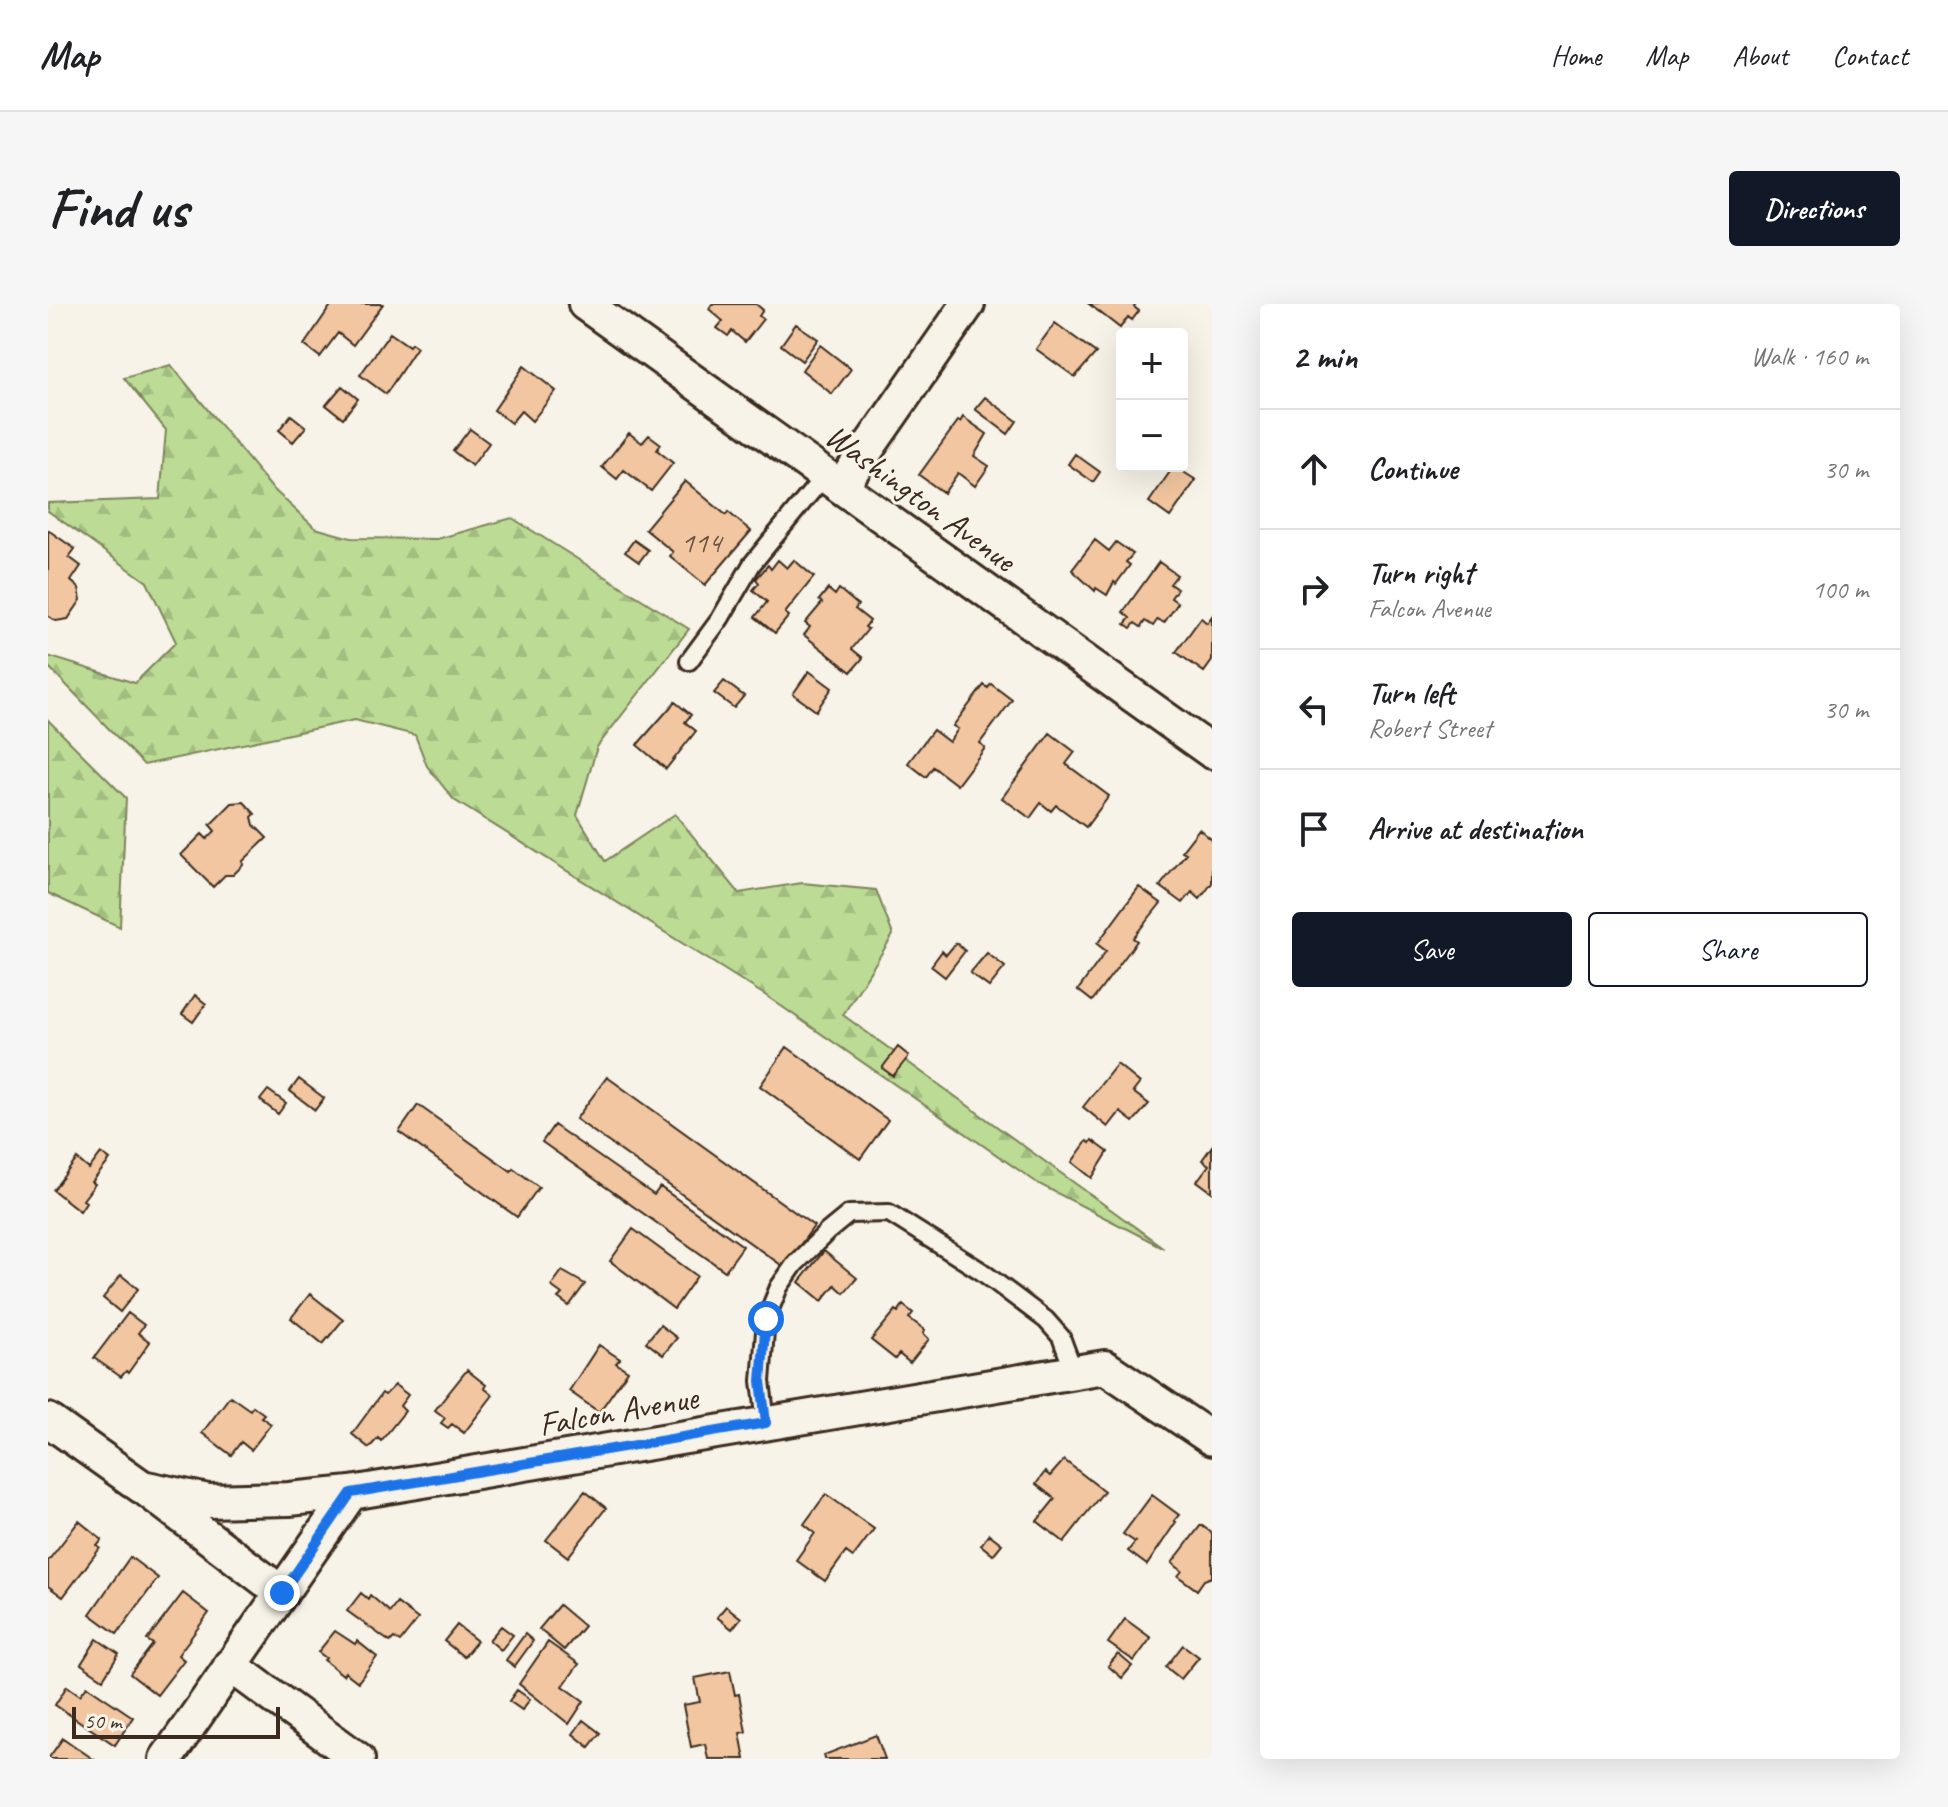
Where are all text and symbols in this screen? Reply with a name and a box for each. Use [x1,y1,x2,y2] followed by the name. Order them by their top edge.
[40,32,99,79] text: Map
[1551,38,1601,73] text: Home
[1645,38,1688,73] text: Map
[1732,38,1788,73] text: About
[1832,38,1908,73] text: Contact
[1729,171,1900,246] button: Directions
[48,173,188,244] text: Find us
[1116,328,1188,472] map controls
[1116,328,1188,400] button: +
[1292,335,1357,378] text: 2 min
[1751,340,1868,373] text: Walk · 160 m
[1116,400,1188,472] button: −
[817,414,1026,582] street label: Washington Avenue
[1292,447,1336,491] icon: ahead
[1368,450,1458,488] text: Continue
[1824,453,1868,486] text: 30 m
[681,523,724,561] house number: 114
[1368,554,1473,592] text: Turn right
[1292,567,1336,611] icon: right
[1812,573,1868,606] text: 100 m
[1368,592,1491,625] text: Falcon Avenue
[1368,674,1455,712] text: Turn left
[1292,687,1336,731] icon: left
[1824,693,1868,726] text: 30 m
[1368,712,1492,745] text: Robert Street
[1292,807,1336,851] icon: arrive
[1368,810,1583,848] text: Arrive at destination
[1292,912,1572,987] button: Save
[1588,912,1868,987] button: Share
[748,1301,784,1337] route start
[535,1375,703,1446] street label: Falcon Avenue
[264,1575,300,1611] route end
[72,1703,280,1739] scale bar
[84,1707,121,1735] text: 50 m

